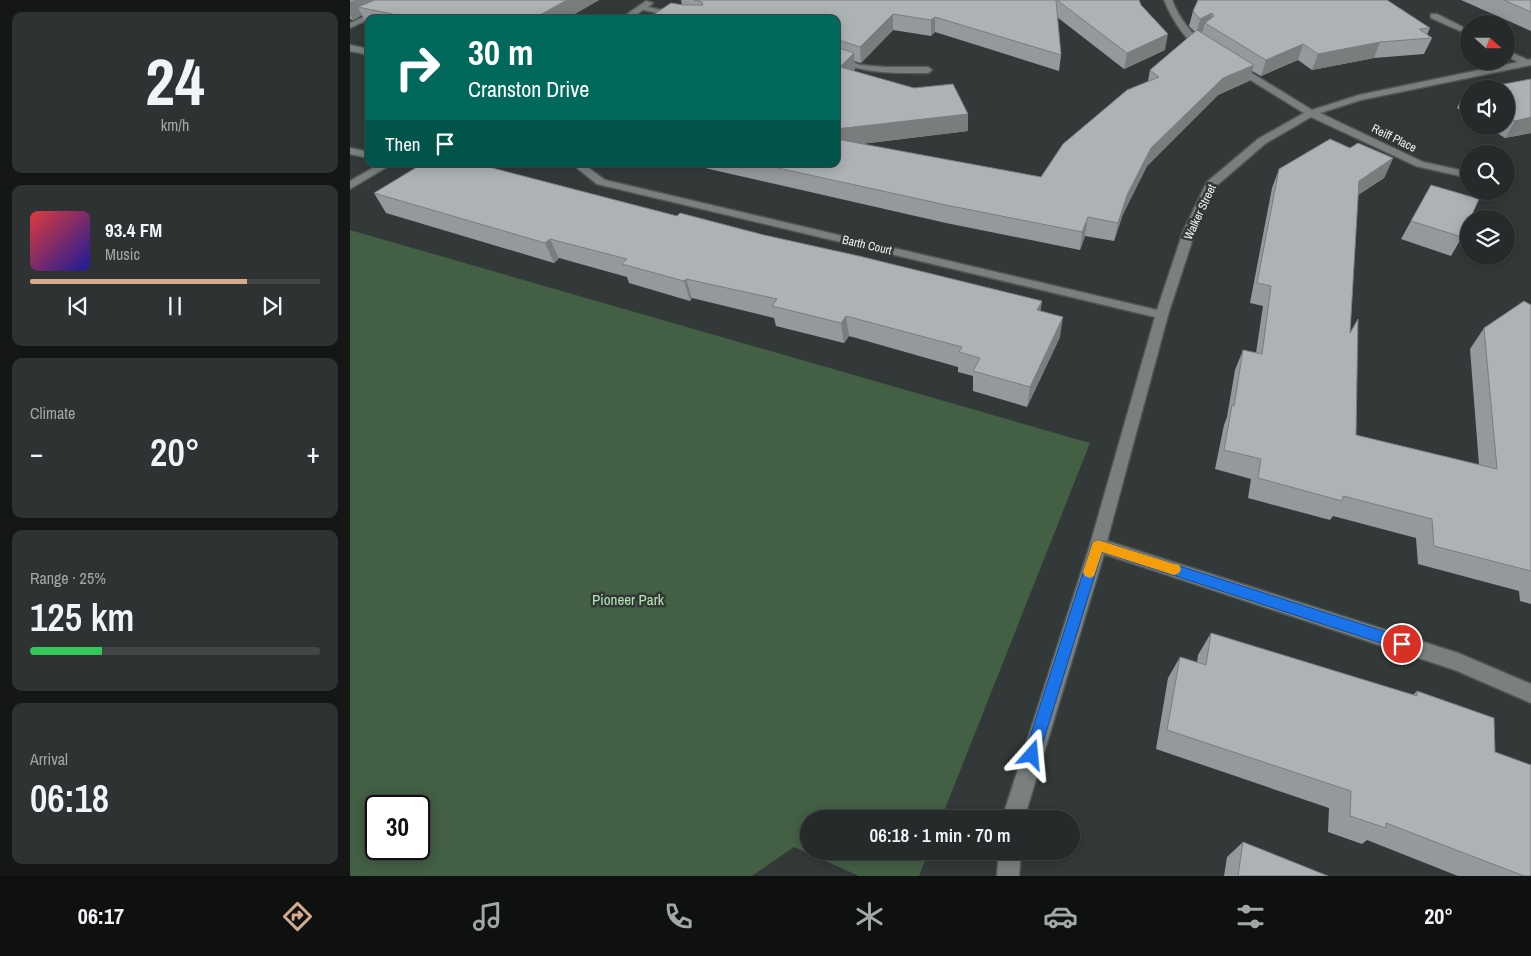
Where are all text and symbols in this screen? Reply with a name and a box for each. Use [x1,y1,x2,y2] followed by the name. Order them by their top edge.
[1460,15,1515,70] north arrow
[1460,15,1515,265] map controls
[468,29,533,76] text: 30 m
[385,35,450,100] icon: right
[145,38,205,125] text: 24
[468,74,589,104] text: Cranston Drive
[1460,80,1515,135] button: sound
[161,114,189,136] text: km/h
[1369,120,1419,156] street label: Reiff Place
[431,130,459,158] icon: arrive
[385,131,421,157] text: Then
[1460,145,1515,200] button: search
[1180,182,1220,242] street label: Walker Street
[1460,210,1515,265] button: layers
[105,217,162,243] text: 93.4 FM
[841,232,894,259] street label: Barth Court
[105,243,140,265] text: Music
[64,292,92,320] icon: previous
[161,292,189,320] icon: pause
[258,292,286,320] icon: next
[30,402,75,424] text: Climate
[150,427,200,478] text: 20°
[30,434,43,472] text: −
[307,434,320,472] text: +
[30,567,106,589] text: Range · 25%
[592,589,665,610] park label: Pioneer Park
[30,592,134,643] text: 125 km
[1381,623,1423,665] pin
[1388,630,1416,658] icon: arrive
[1005,728,1057,780] position arrow
[30,748,68,770] text: Arrival
[30,773,109,824] text: 06:18
[365,795,430,860] speed limit sign: 30
[870,822,1010,848] text: 06:18 · 1 min · 70 m
[280,899,315,934] icon: directions
[470,899,505,934] icon: music
[661,899,696,934] icon: phone
[852,899,887,934] icon: climate
[1043,899,1078,934] icon: car
[1233,899,1268,934] icon: filters
[78,901,124,931] text: 06:17
[1424,901,1453,931] text: 20°

